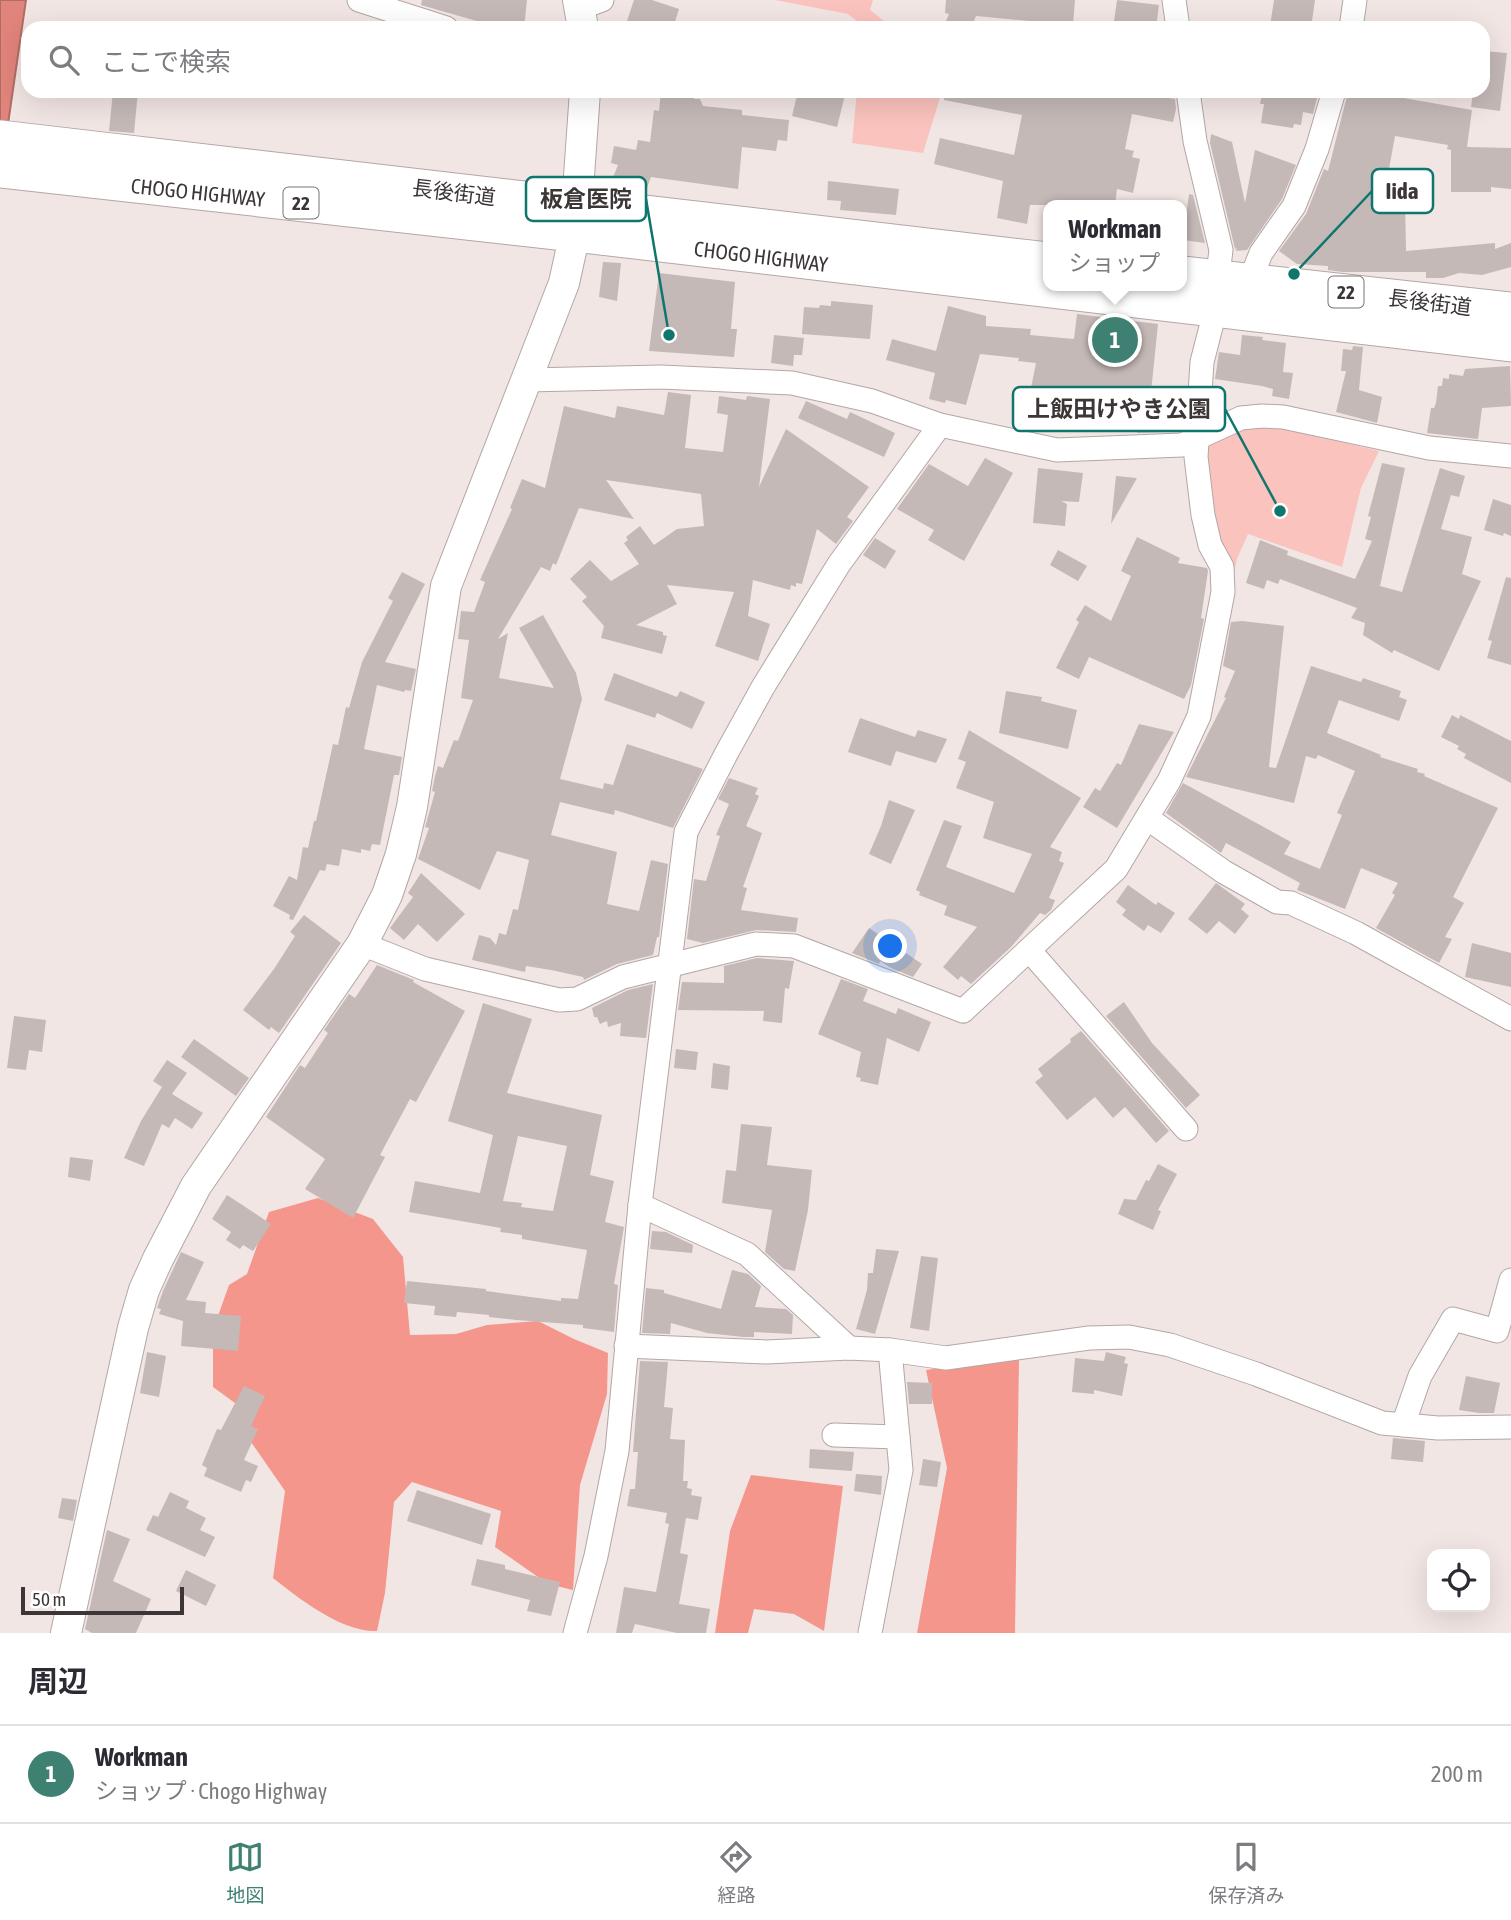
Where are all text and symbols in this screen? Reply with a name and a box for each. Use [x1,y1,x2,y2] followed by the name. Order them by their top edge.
[21,21,1490,98] search box
[45,41,83,79] icon: search
[101,47,231,77] text: ここで検索
[1372,169,1433,213] callout: Iida
[130,173,267,211] street label: CHOGO HIGHWAY
[411,175,497,209] street label: 長後街道
[526,177,646,221] callout: 板倉医院
[1386,178,1419,204] text: Iida
[540,186,632,212] text: 板倉医院
[284,188,318,218] road number: 22
[1043,200,1187,291] popup
[1069,214,1161,244] text: Workman
[693,236,830,276] street label: CHOGO HIGHWAY
[1069,250,1161,276] text: ショップ
[1328,276,1364,308] road number: 22
[1387,285,1473,319] street label: 長後街道
[1092,314,1138,366] pin: 1
[1013,387,1225,431] callout: 上飯田けやき公園
[1027,396,1211,422] text: 上飯田けやき公園
[873,929,907,963] your location
[1427,1549,1490,1612] map controls
[1427,1549,1490,1612] button: locate
[21,1584,184,1616] scale bar
[32,1588,66,1610] text: 50 m
[28,1664,88,1698] text: 周辺
[95,1742,188,1772] text: Workman
[46,1761,56,1787] text: 1
[1431,1761,1483,1787] text: 200 m
[95,1778,327,1804] text: ショップ · Chogo Highway
[226,1838,265,1907] tab: 地図
[717,1838,756,1907] tab: 経路
[1208,1838,1285,1907] tab: 保存済み

